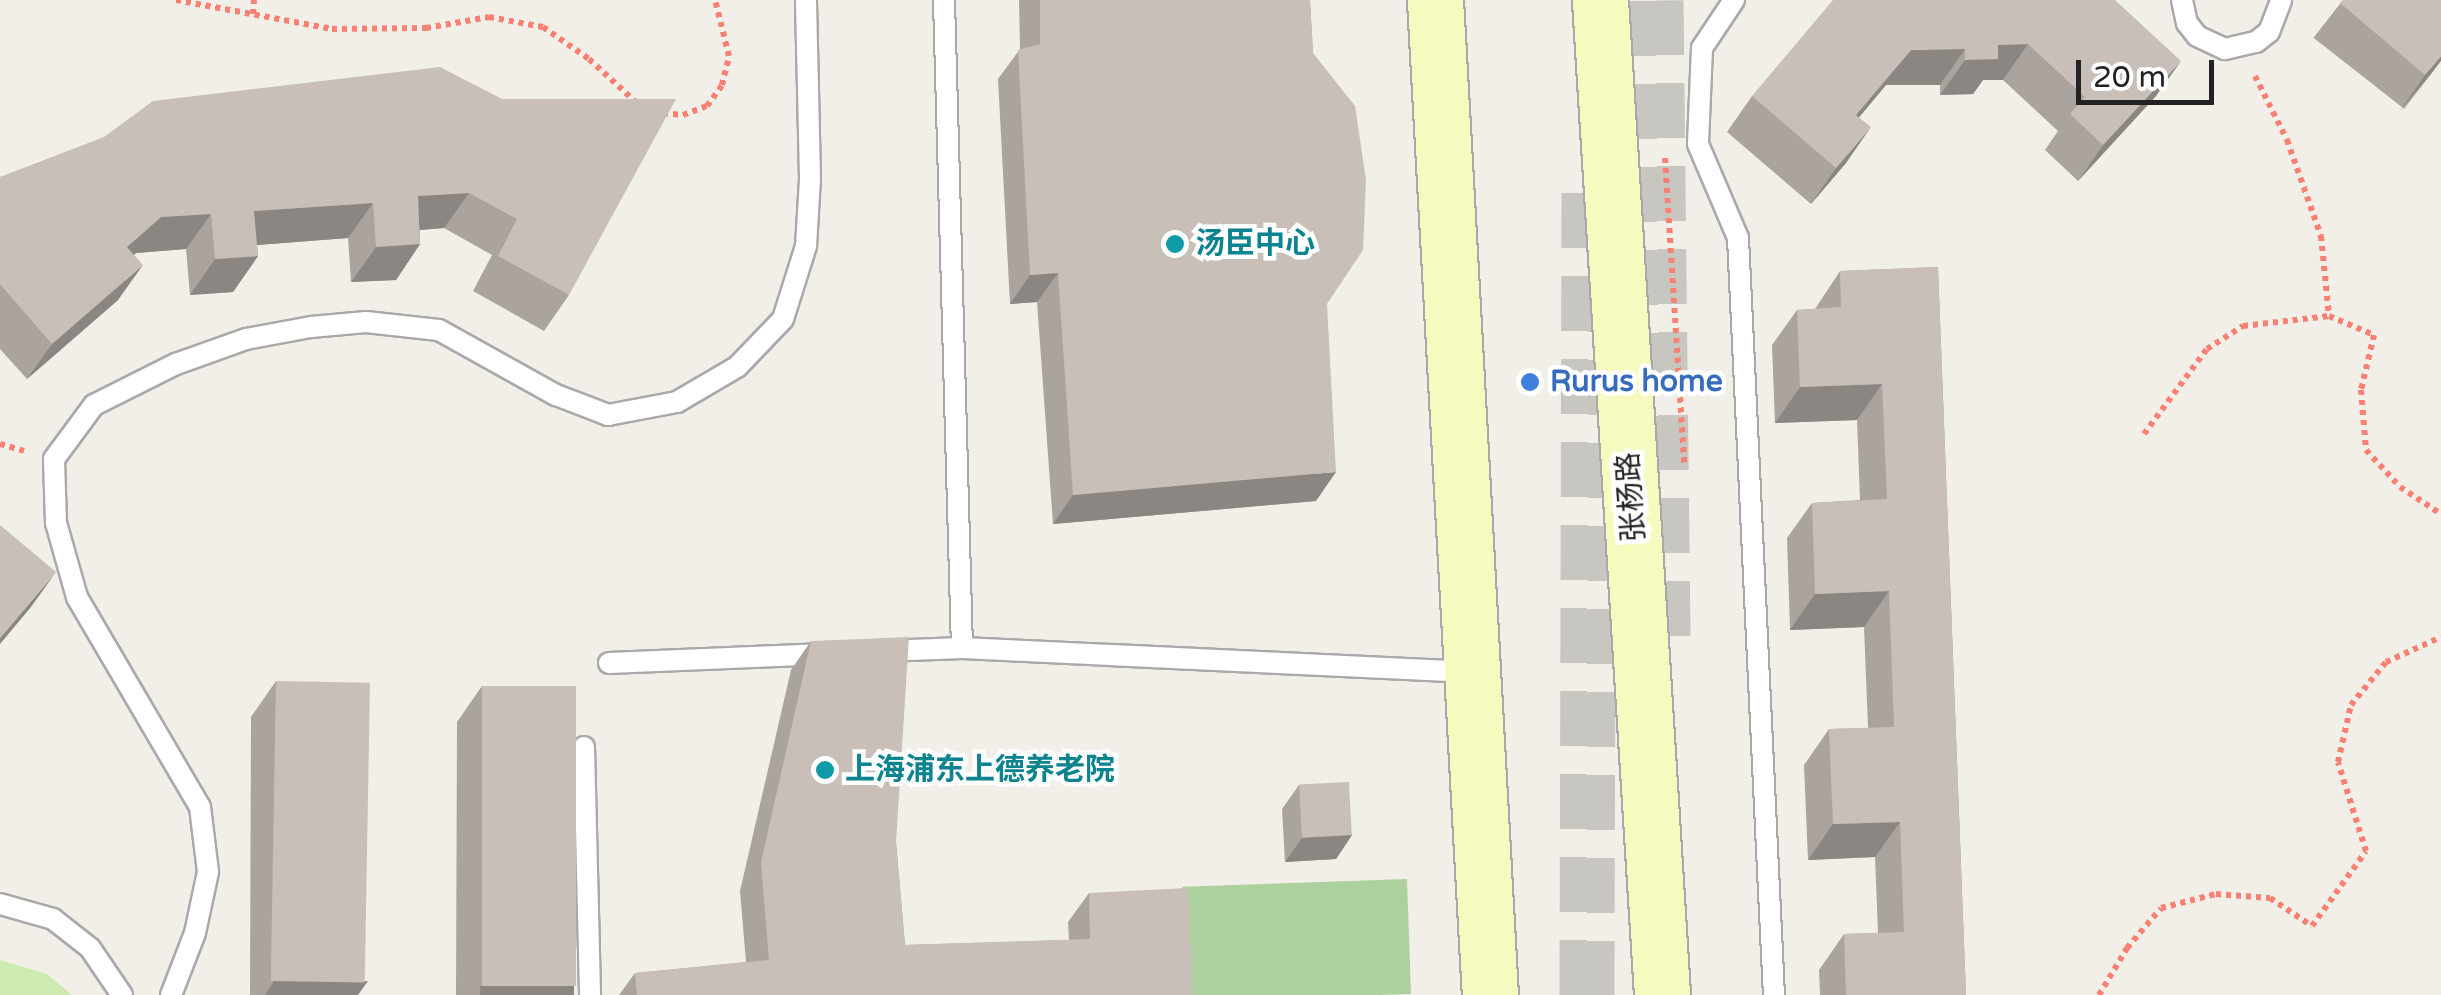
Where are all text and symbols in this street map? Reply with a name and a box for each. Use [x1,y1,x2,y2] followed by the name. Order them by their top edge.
[2081,40,2218,102] scale bar
[2093,59,2166,96] text: 20 m
[1195,226,1315,262] place label: 汤臣中心
[1164,233,1186,255] marker: 汤臣中心
[1550,364,1723,400] place label: Rurus home
[1519,371,1541,393] marker: Rurus home
[1611,451,1653,543] street label: 张杨路
[845,752,1115,788] place label: 上海浦东上德养老院
[814,759,836,781] marker: 上海浦东上德养老院

